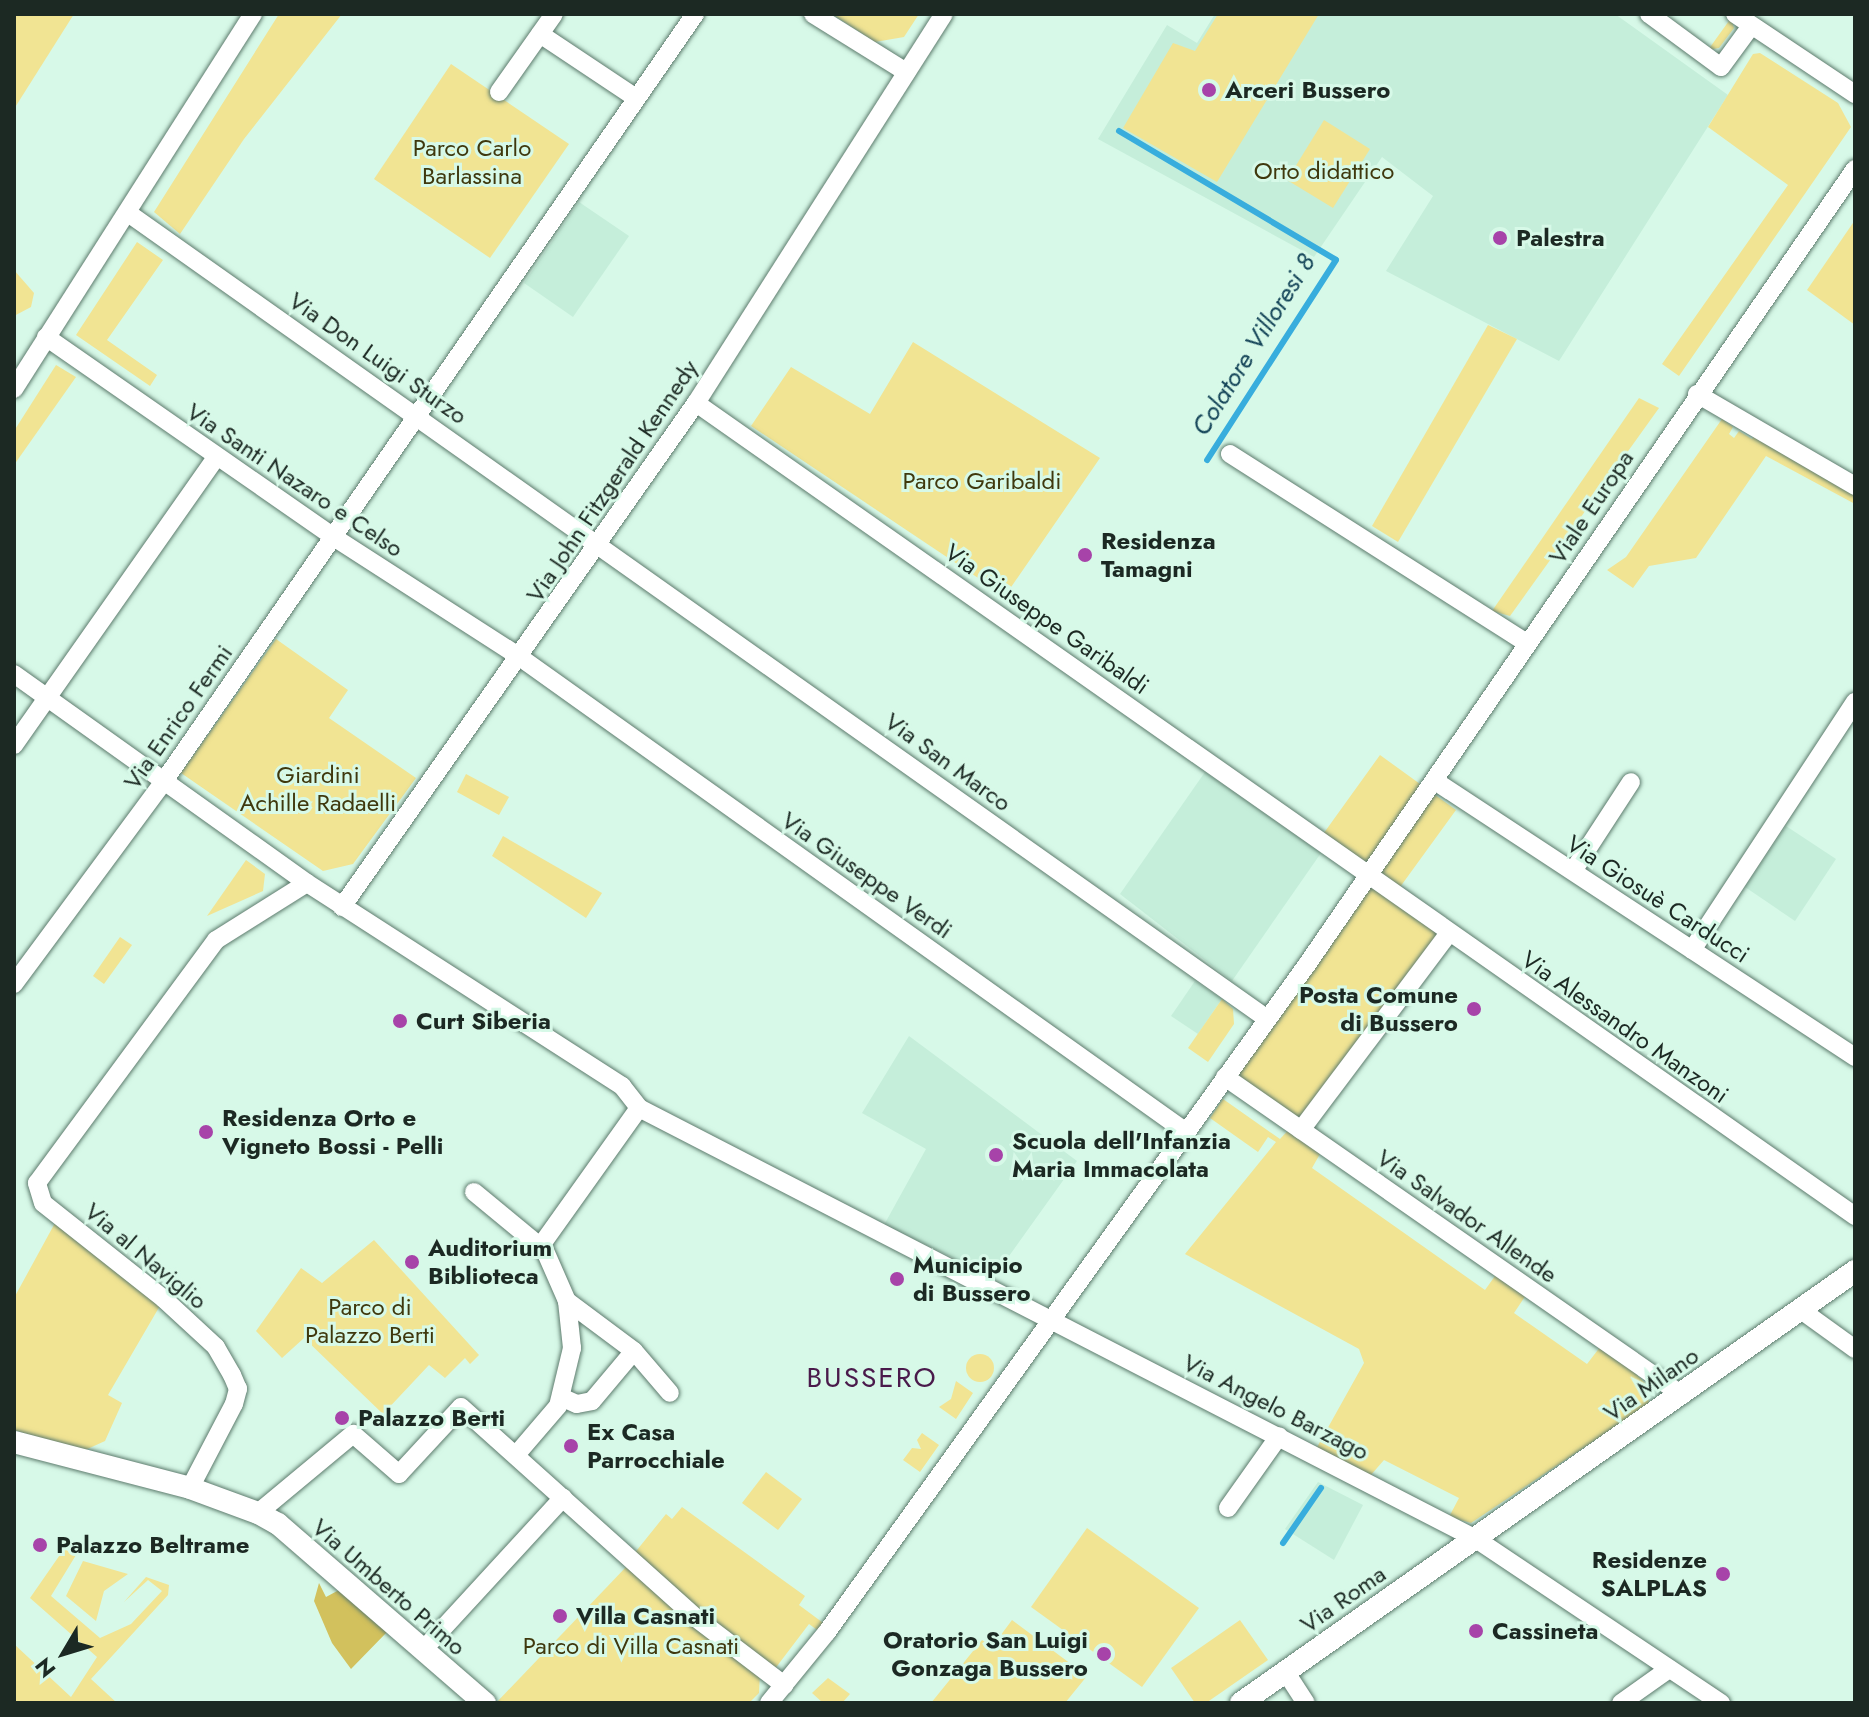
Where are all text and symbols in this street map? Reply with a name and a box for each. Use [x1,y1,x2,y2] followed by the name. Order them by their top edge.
[1225,76,1390,104] place label: Arceri Bussero
[1200,81,1218,99] marker: Arceri Bussero
[413,134,531,190] park label: Parco Carlo Barlassina
[1254,157,1394,185] park label: Orto didattico
[1516,224,1605,252] place label: Palestra
[1491,229,1509,247] marker: Palestra
[1186,248,1322,442] water label: Colatore Villoresi 8
[283,286,473,430] street label: Via Don Luigi Sturzo
[520,354,704,608] street label: Via John Fitzgerald Kennedy
[181,397,409,563] street label: Via Santi Nazaro e Celso
[1543,445,1639,569] street label: Viale Europa
[903,467,1061,495] park label: Parco Garibaldi
[1101,527,1216,583] place label: Residenza Tamagni
[939,538,1155,700] street label: Via Giuseppe Garibaldi
[1076,546,1094,564] marker: Residenza Tamagni
[118,639,238,795] street label: Via Enrico Fermi
[879,707,1017,817] street label: Via San Marco
[240,761,396,817] park label: Giardini Achille Radaelli
[776,805,958,945] street label: Via Giuseppe Verdi
[1561,829,1755,969] street label: Via Giosuè Carducci
[1516,945,1734,1109] street label: Via Alessandro Manzoni
[1299,981,1458,1037] place label: Posta Comune di Bussero
[1465,1000,1483,1018] marker: Posta Comune di Bussero
[416,1007,551,1035] place label: Curt Siberia
[391,1012,409,1030] marker: Curt Siberia
[222,1104,443,1160] place label: Residenza Orto e Vigneto Bossi - Pelli
[197,1123,215,1141] marker: Residenza Orto e Vigneto Bossi - Pelli
[1012,1127,1231,1183] place label: Scuola dell'Infanzia Maria Immacolata
[1371,1143,1563,1289] street label: Via Salvador Allende
[987,1146,1005,1164] marker: Scuola dell'Infanzia Maria Immacolata
[79,1197,213,1315] street label: Via al Naviglio
[428,1234,552,1290] place label: Auditorium Biblioteca
[913,1251,1031,1307] place label: Municipio di Bussero
[403,1253,421,1271] marker: Auditorium Biblioteca
[888,1270,906,1288] marker: Municipio di Bussero
[305,1293,435,1349] park label: Parco di Palazzo Berti
[1598,1341,1704,1427] street label: Via Milano
[1178,1348,1374,1466] street label: Via Angelo Barzago
[806,1361,938,1395] district label: BUSSERO
[358,1404,505,1432] place label: Palazzo Berti
[333,1409,351,1427] marker: Palazzo Berti
[587,1418,725,1474] place label: Ex Casa Parrocchiale
[562,1437,580,1455] marker: Ex Casa Parrocchiale
[306,1513,472,1661] street label: Via Umberto Primo
[56,1531,249,1559] place label: Palazzo Beltrame
[31,1536,49,1554] marker: Palazzo Beltrame
[1592,1546,1707,1602] place label: Residenze SALPLAS
[1295,1559,1391,1639] street label: Via Roma
[1714,1565,1732,1583] marker: Residenze SALPLAS
[576,1602,715,1630] place label: Villa Casnati
[551,1607,569,1625] marker: Villa Casnati
[24,1613,104,1693] north arrow
[1492,1617,1598,1645] place label: Cassineta
[1467,1622,1485,1640] marker: Cassineta
[883,1626,1088,1682] place label: Oratorio San Luigi Gonzaga Bussero
[523,1632,739,1660] park label: Parco di Villa Casnati
[1095,1645,1113,1663] marker: Oratorio San Luigi Gonzaga Bussero
[27,1651,63,1685] text: N

